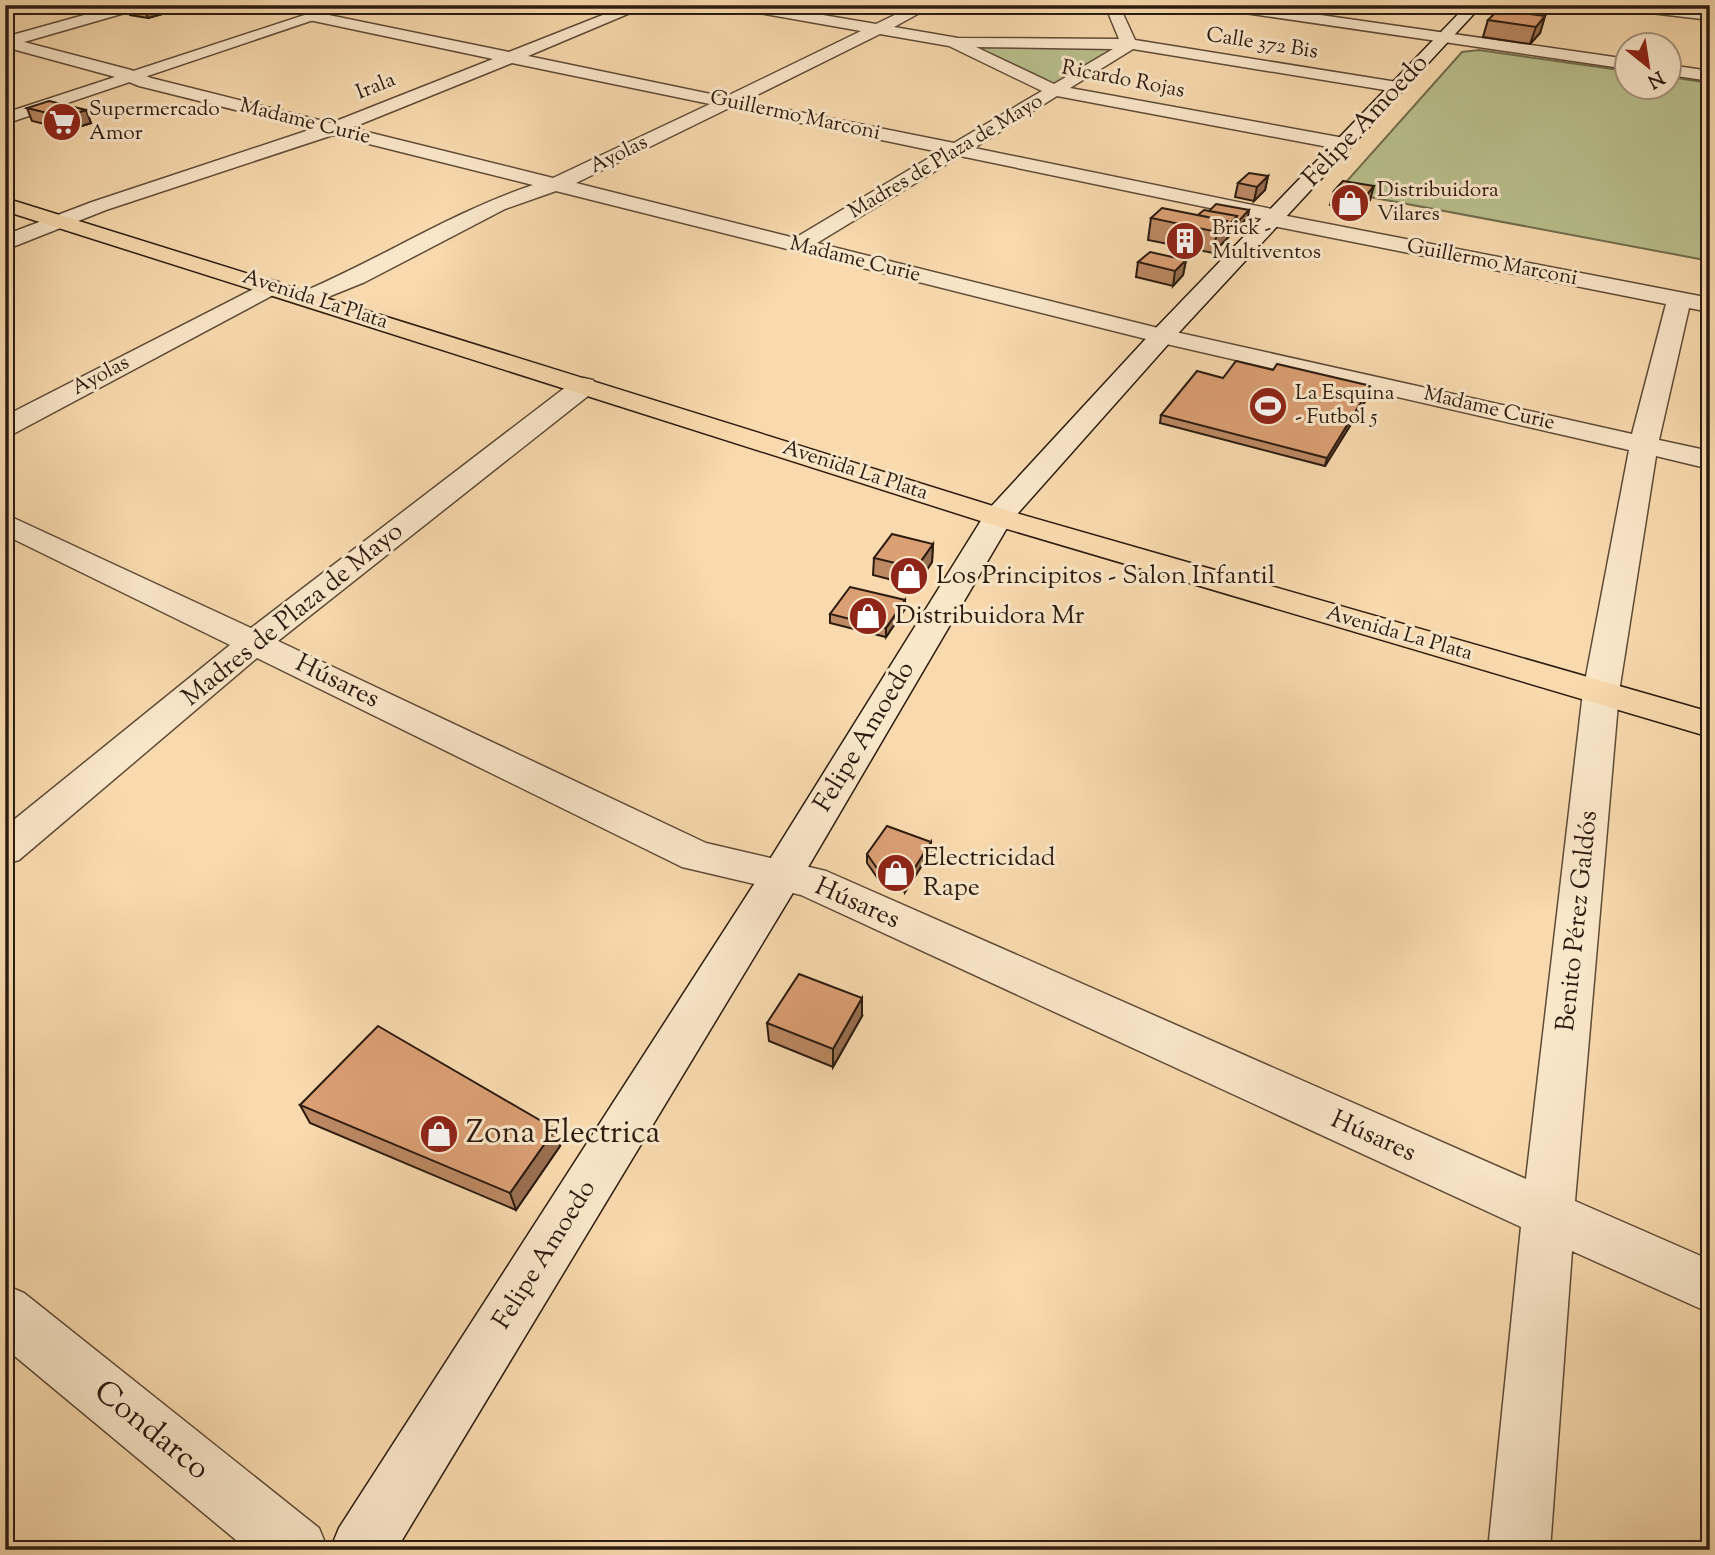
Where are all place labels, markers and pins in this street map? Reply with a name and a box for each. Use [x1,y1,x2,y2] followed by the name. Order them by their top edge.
[89,95,220,149] place label: Supermercado Amor
[41,101,83,143] supermarket icon: Supermercado Amor
[1377,176,1499,230] place label: Distribuidora Vilares
[1329,182,1371,224] shop icon: Distribuidora Vilares
[1212,214,1321,268] place label: Brick - Multiventos
[1164,220,1206,262] building icon: Brick - Multiventos
[1295,379,1395,433] place label: La Esquina - Futbol 5
[1247,385,1289,427] sports icon: La Esquina - Futbol 5
[888,555,930,597] shop icon: Los Principitos - Salon Infantil
[936,558,1275,595] place label: Los Principitos - Salon Infantil
[847,595,889,637] shop icon: Distribuidora Mr
[895,598,1085,635] place label: Distribuidora Mr
[923,840,1056,907] place label: Electricidad Rape
[875,852,917,894] shop icon: Electricidad Rape
[466,1111,660,1157] place label: Zona Electrica
[418,1113,460,1155] shop icon: Zona Electrica

